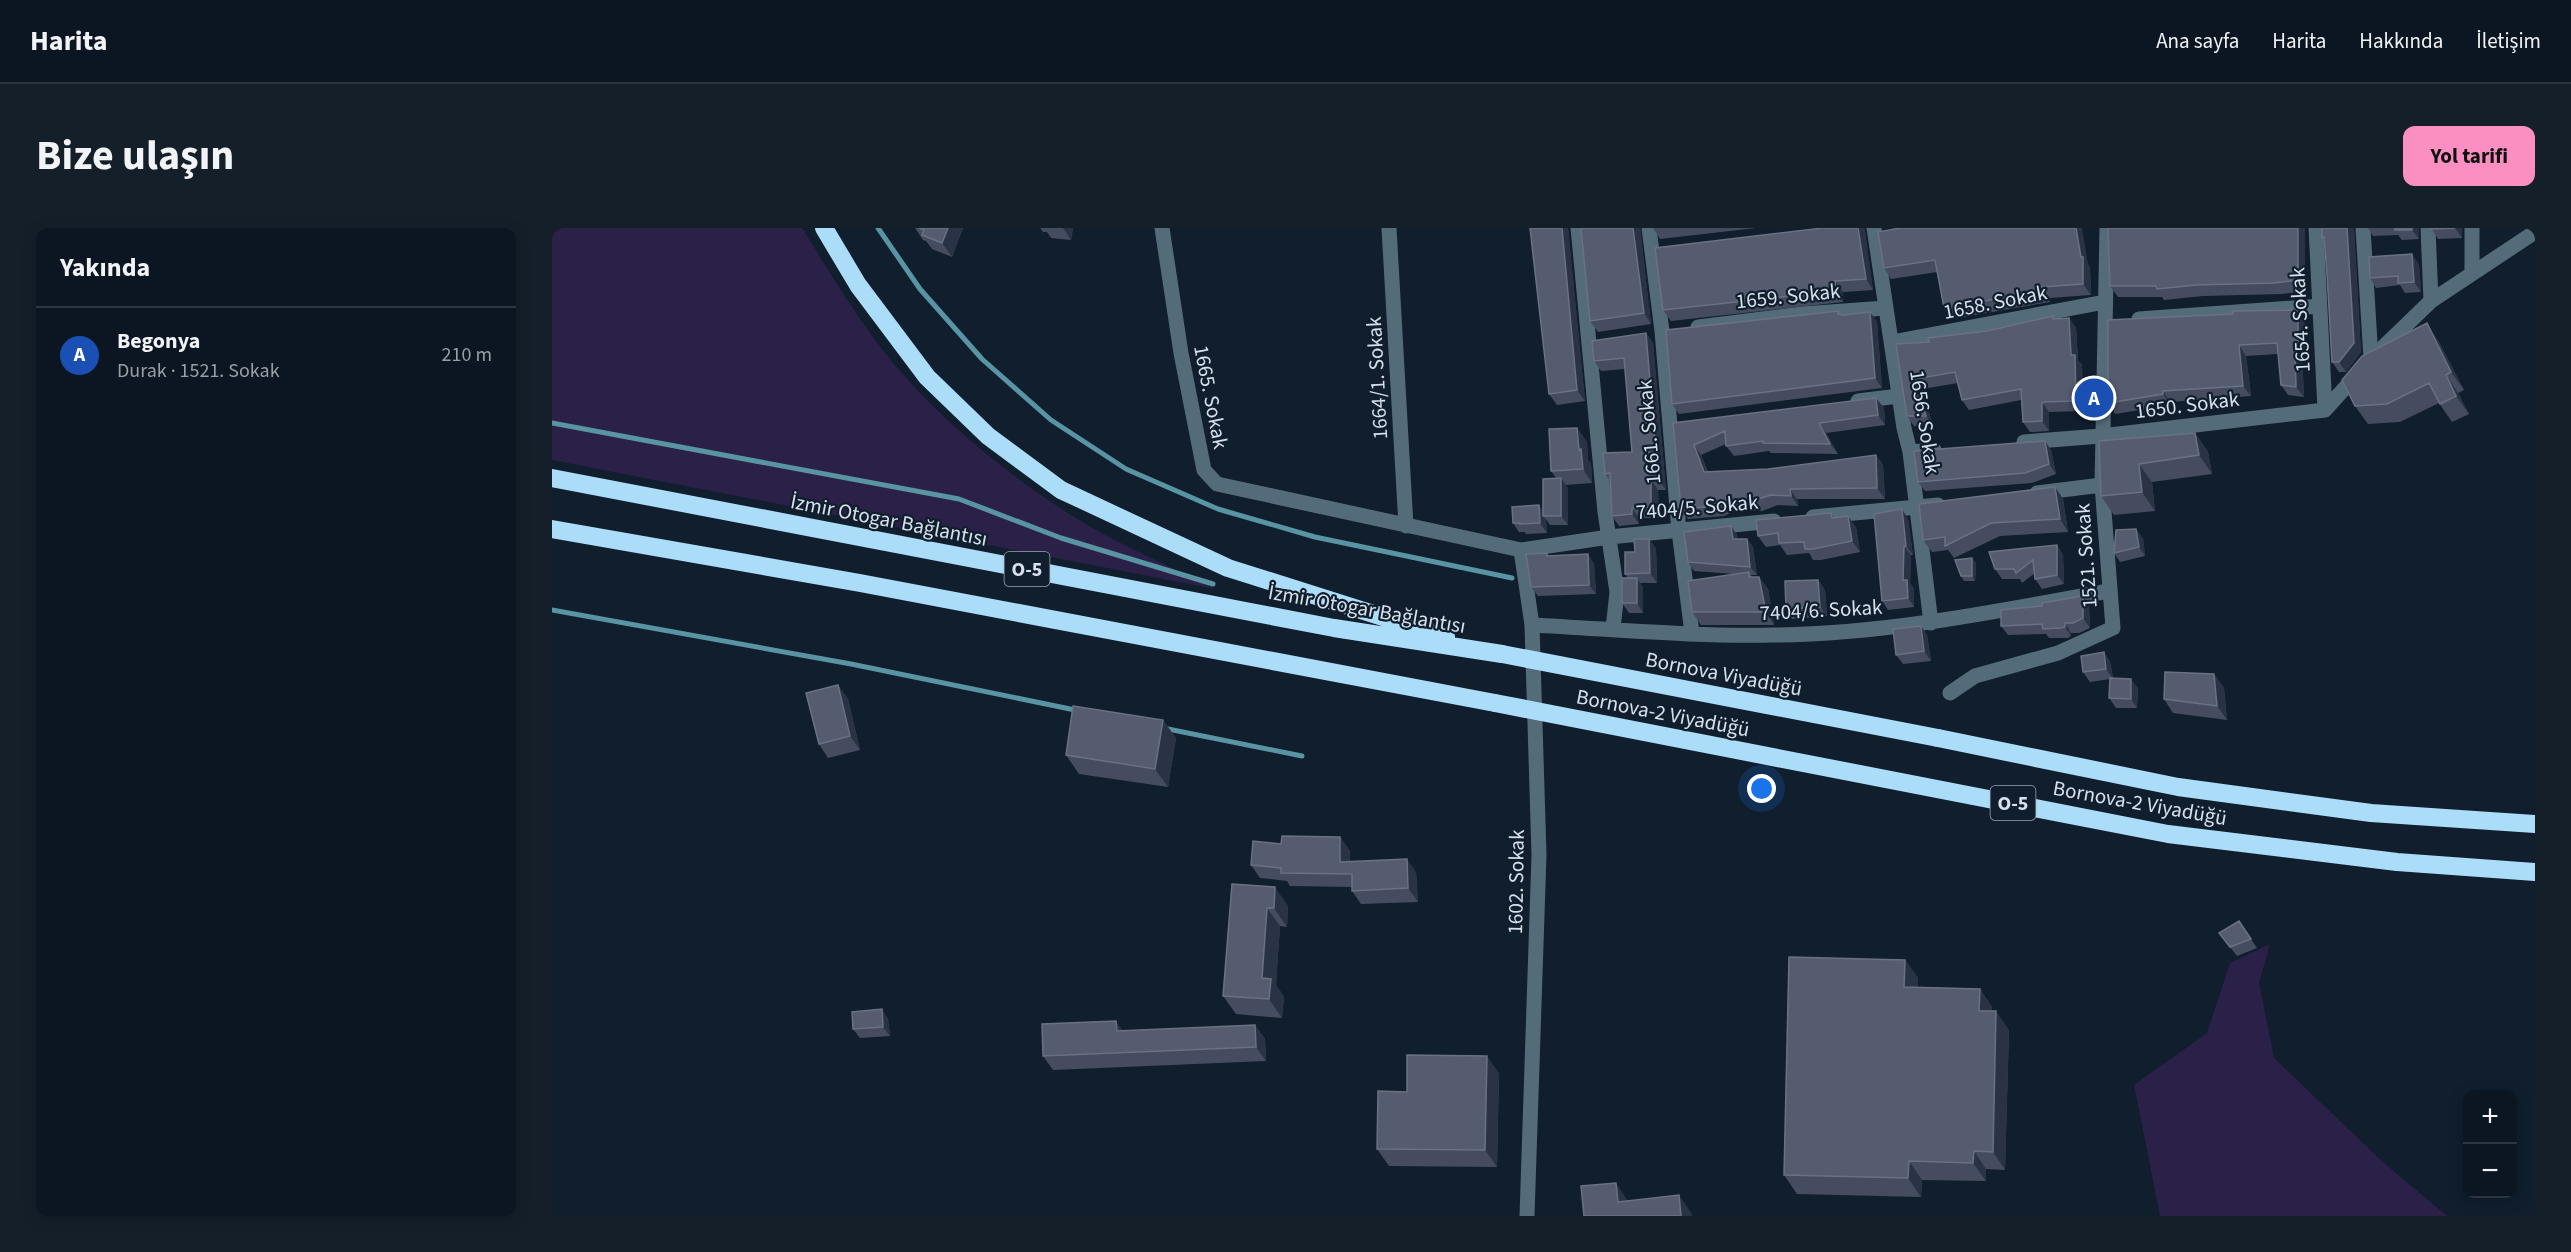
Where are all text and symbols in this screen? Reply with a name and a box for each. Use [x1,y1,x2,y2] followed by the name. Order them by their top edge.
[30,21,107,61] text: Harita
[2156,26,2239,56] text: Ana sayfa
[2272,26,2326,56] text: Harita
[2359,26,2443,56] text: Hakkında
[2476,26,2541,56] text: İletişim
[36,126,234,186] text: Bize ulaşın
[2403,126,2535,186] button: Yol tarifi
[60,249,150,286] text: Yakında
[2282,266,2318,373] street label: 1654. Sokak
[1734,276,1842,316] street label: 1659. Sokak
[1941,277,2050,327] street label: 1658. Sokak
[1359,315,1395,440] street label: 1664/1. Sokak
[117,325,200,357] text: Begonya
[74,341,85,369] text: A
[442,341,492,369] text: 210 m
[1186,343,1236,452] street label: 1665. Sokak
[117,357,280,385] text: Durak · 1521. Sokak
[1902,368,1948,477] street label: 1656. Sokak
[2074,376,2114,420] pin: A
[1629,378,1669,486] street label: 1661. Sokak
[2133,384,2242,426] street label: 1650. Sokak
[788,486,990,554] street label: İzmir Otogar Bağlantısı
[1635,487,1760,527] street label: 7404/5. Sokak
[2067,502,2105,609] street label: 1521. Sokak
[1004,552,1050,586] road number: O-5
[1266,577,1468,641] street label: İzmir Otogar Bağlantısı
[1759,592,1884,628] street label: 7404/6. Sokak
[1643,644,1805,704] street label: Bornova Viyadüğü
[1574,681,1752,745] street label: Bornova-2 Viyadüğü
[2051,773,2229,833] street label: Bornova-2 Viyadüğü
[1747,774,1776,803] your location
[1990,786,2036,820] road number: O-5
[1500,829,1532,935] street label: 1602. Sokak
[2463,1090,2517,1198] map controls
[2463,1090,2517,1144] button: +
[2463,1144,2517,1198] button: −

